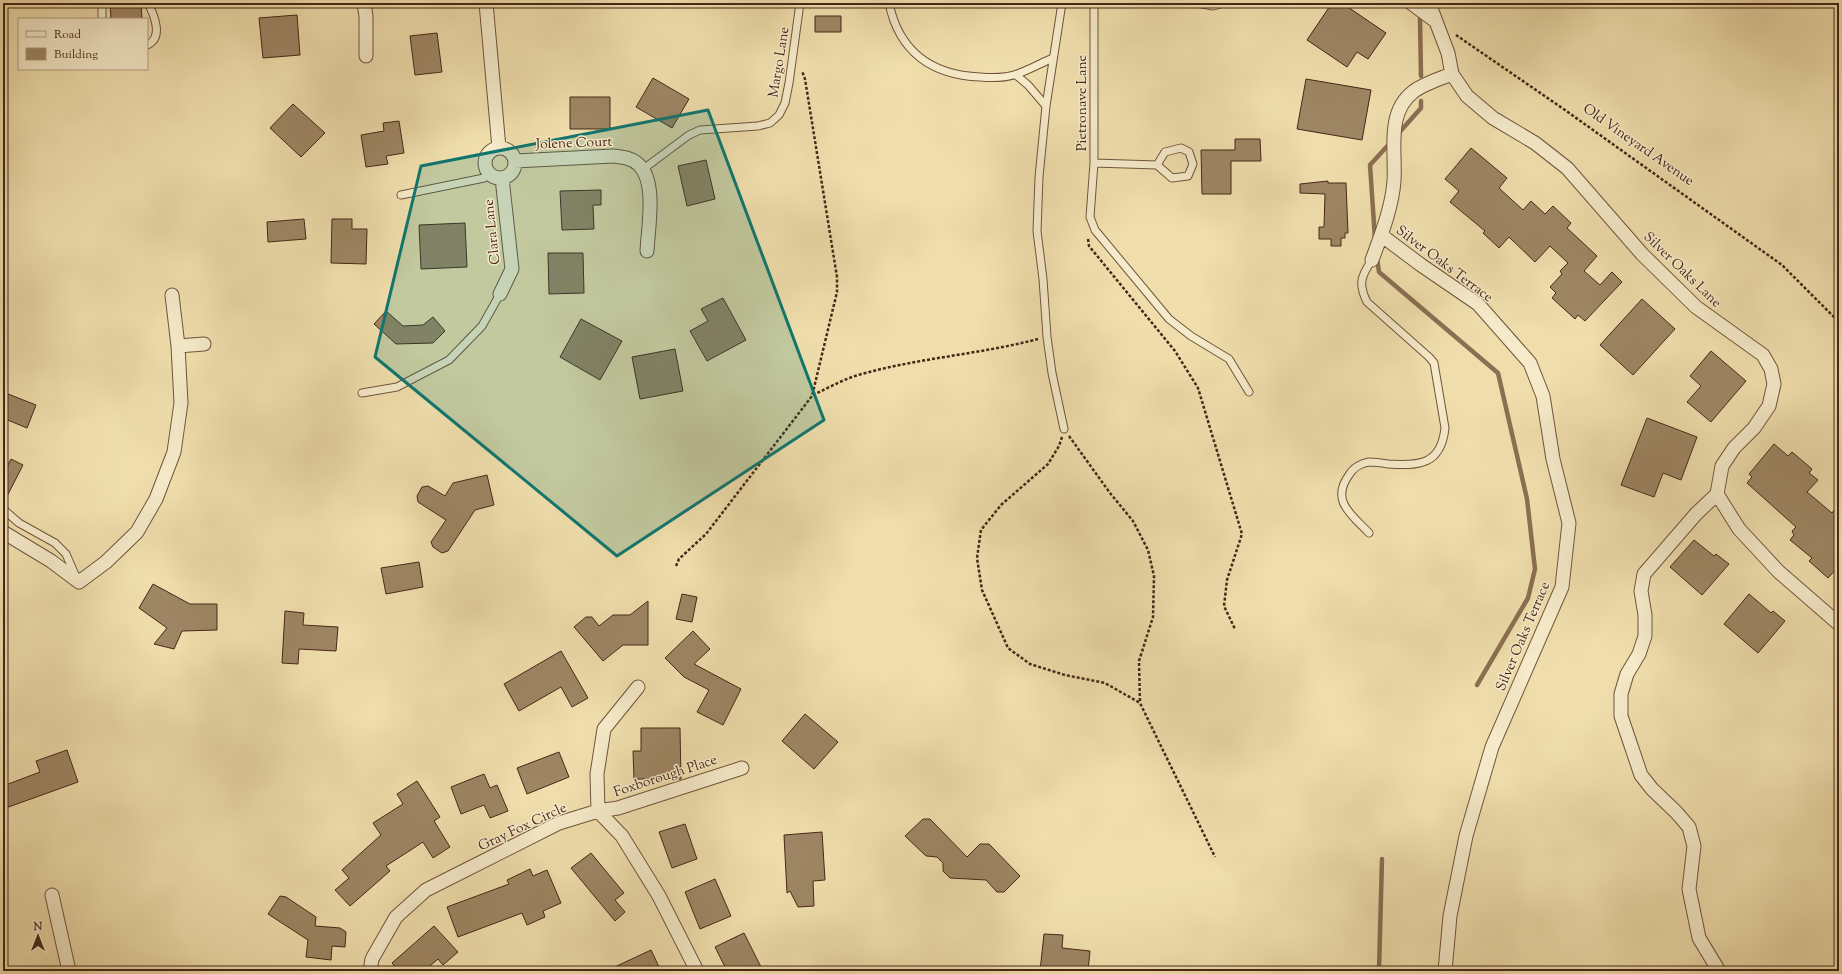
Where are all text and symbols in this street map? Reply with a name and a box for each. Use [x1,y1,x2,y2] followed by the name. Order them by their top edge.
[18,18,148,70] legend
[54,26,81,44] text: Road
[765,26,795,99] street label: Margo Lane
[54,46,98,64] text: Building
[1073,55,1093,151] street label: Pietronave Lane
[1578,100,1698,192] street label: Old Vineyard Avenue
[535,133,613,155] street label: Jolene Court
[480,198,506,266] street label: Clara Lane
[1391,221,1497,308] street label: Silver Oaks Terrace
[1638,228,1725,313] street label: Silver Oaks Lane
[1492,579,1556,695] street label: Silver Oaks Terrace
[611,751,720,803] street label: Foxborough Place
[475,799,570,857] street label: Gray Fox Circle
[18,916,58,956] north arrow
[33,919,43,935] text: N

